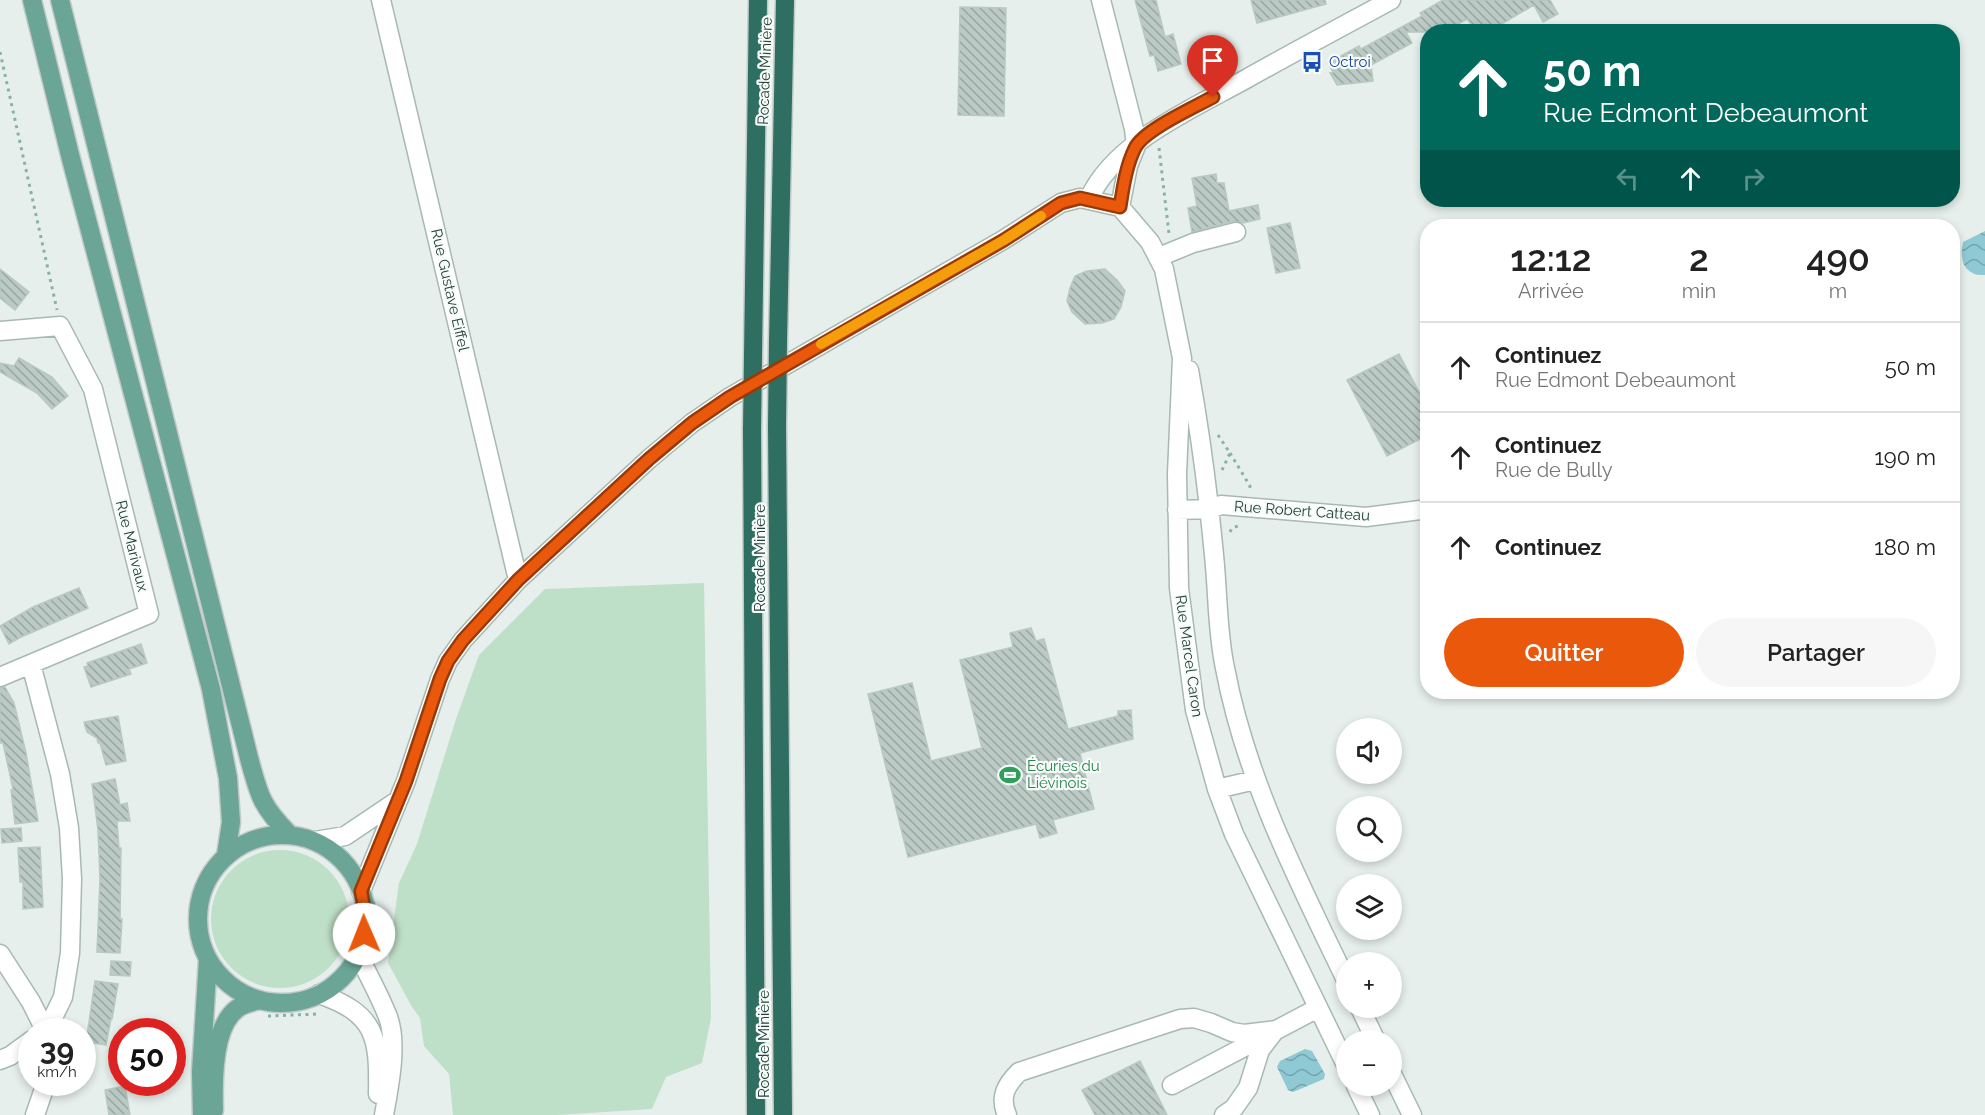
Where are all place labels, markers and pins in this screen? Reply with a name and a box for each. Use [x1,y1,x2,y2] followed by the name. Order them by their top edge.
[1187,35,1238,97] pin
[1300,50,1324,74] bus stop icon: Octroi
[1329,53,1371,71] place label: Octroi
[1027,757,1100,792] place label: Écuries du Liévinois
[998,763,1022,787] sports icon: Écuries du Liévinois

